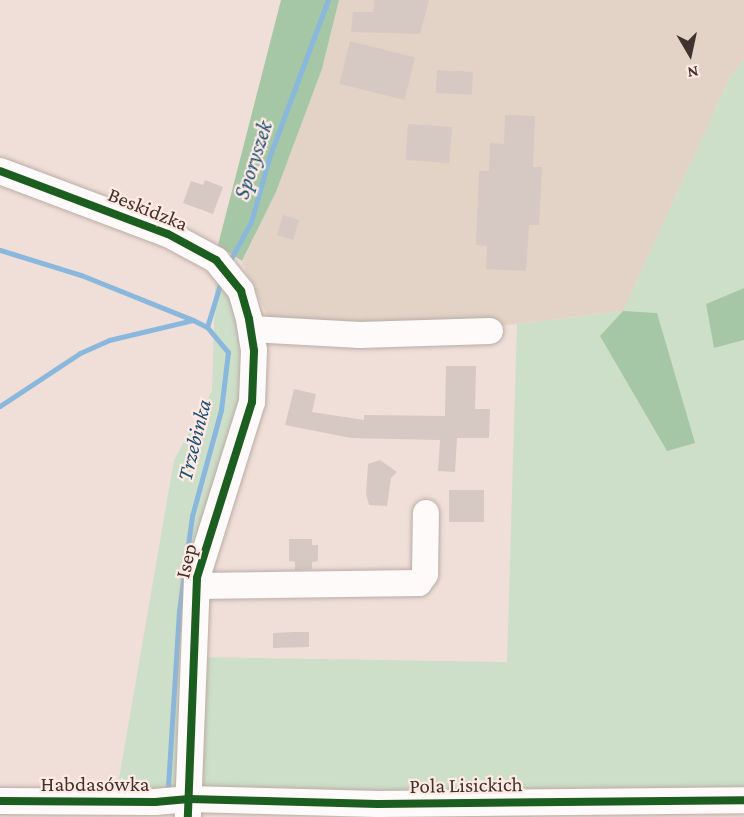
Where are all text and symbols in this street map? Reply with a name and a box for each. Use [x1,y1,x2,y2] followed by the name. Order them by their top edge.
[660,24,720,84] north arrow
[686,63,700,82] text: N
[228,118,278,202] water label: Sporyszek
[104,182,192,236] street label: Beskidzka
[171,397,217,483] water label: Trzebinka
[170,541,202,581] street label: Isep
[41,771,149,797] street label: Habdasówka
[409,771,523,799] street label: Pola Lisickich

